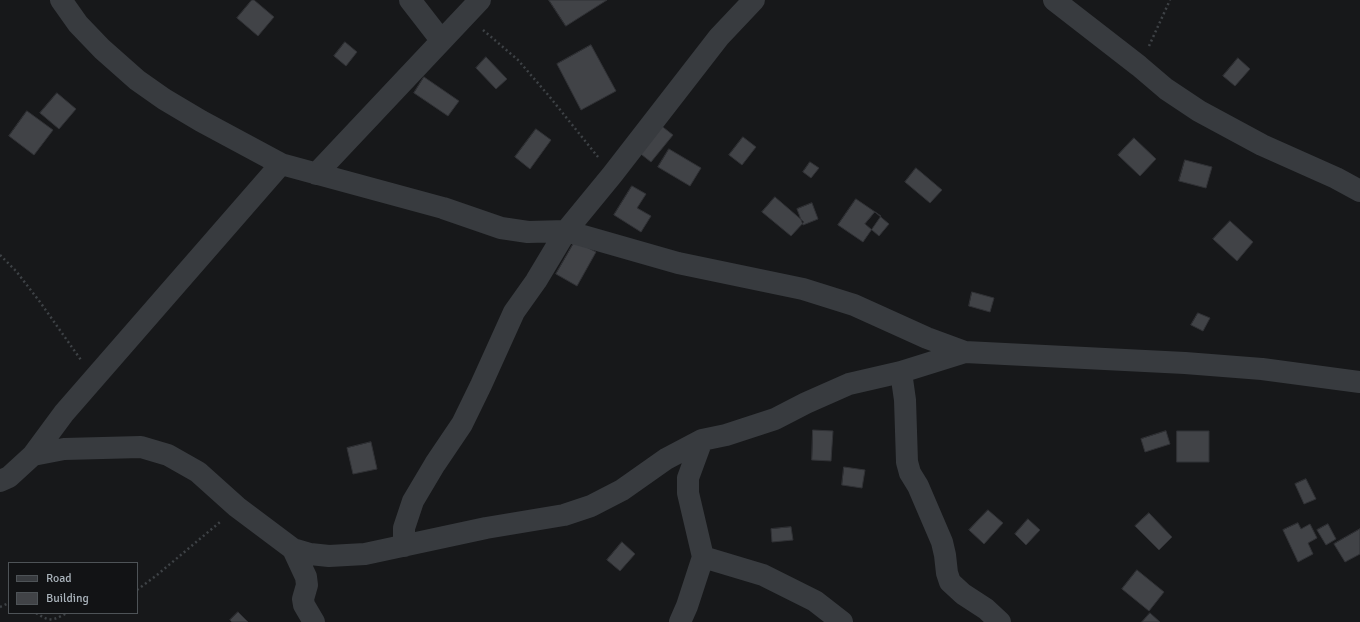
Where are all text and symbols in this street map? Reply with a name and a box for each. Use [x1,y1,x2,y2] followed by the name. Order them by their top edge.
[8,562,138,614] legend
[46,571,72,586] text: Road
[46,591,89,606] text: Building

